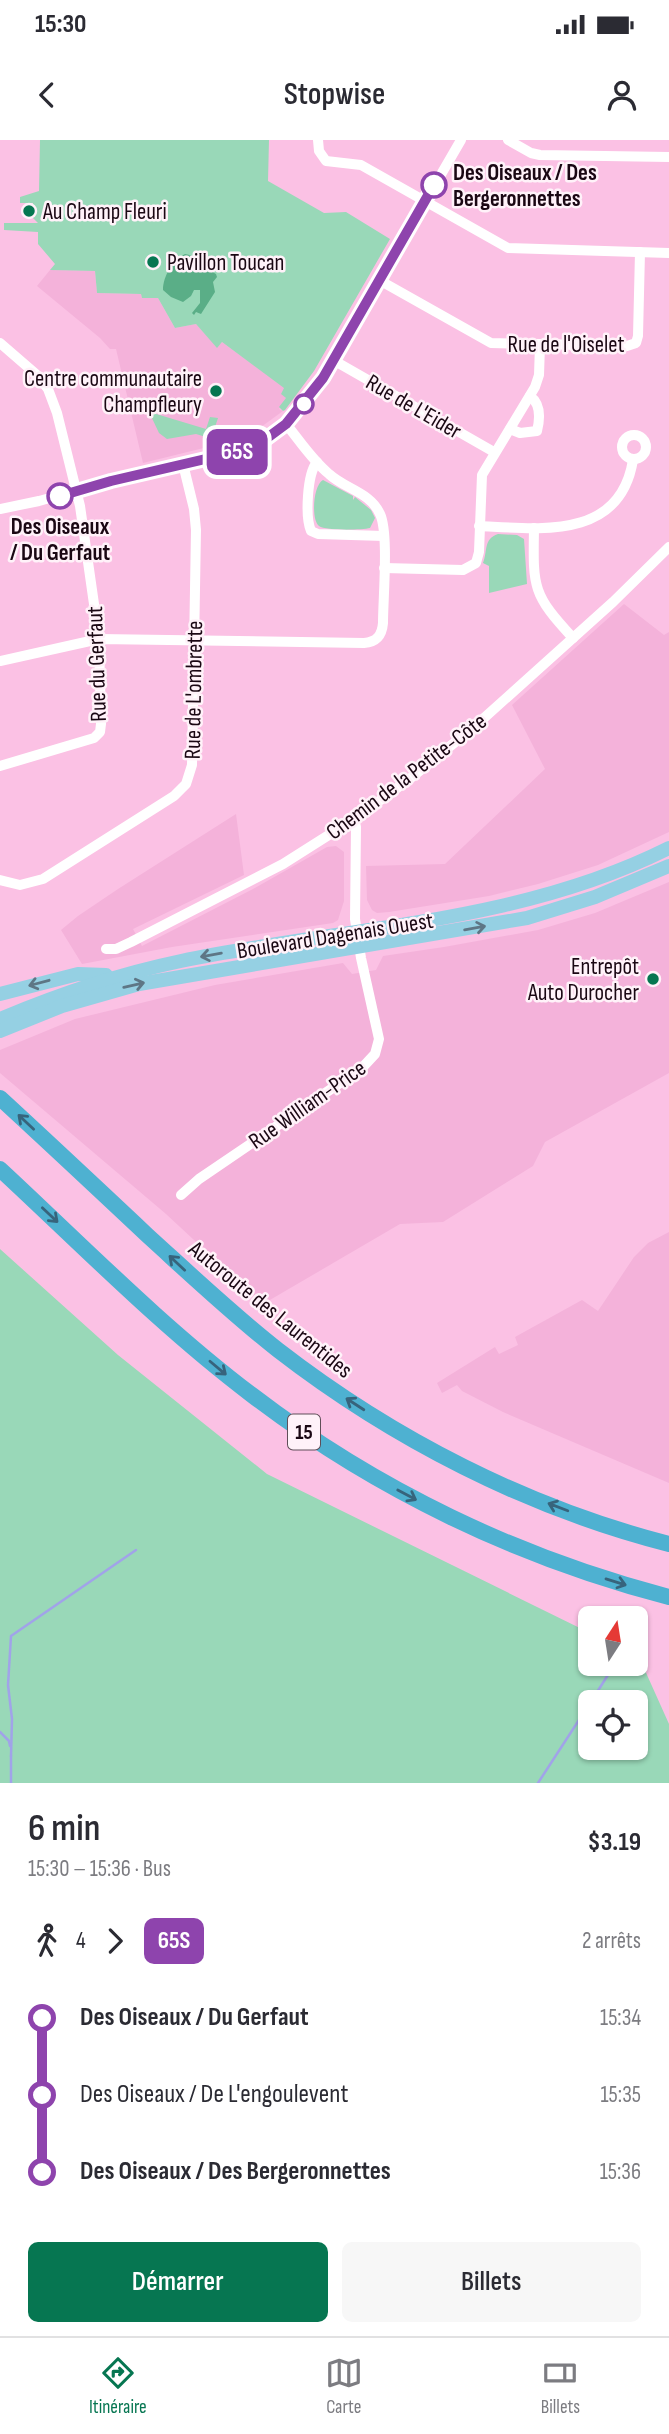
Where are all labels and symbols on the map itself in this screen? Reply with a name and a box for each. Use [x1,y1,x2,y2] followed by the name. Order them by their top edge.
[453,159,597,213] place label: Des Oiseaux / Des Bergeronnettes
[421,172,447,198] marker: Des Oiseaux / Des Bergeronnettes
[42,198,167,226] place label: Au Champ Fleuri
[21,203,37,219] marker: Au Champ Fleuri
[167,249,284,277] place label: Pavillon Toucan
[145,254,161,270] marker: Pavillon Toucan
[507,331,625,359] street label: Rue de l'Oiselet
[24,365,202,419] place label: Centre communautaire Champfleury
[361,368,467,446] street label: Rue de L'Eider
[208,383,224,399] marker: Centre communautaire Champfleury
[294,394,314,414] unlabelled marker
[197,429,277,475] line badge: 65S
[47,483,73,509] marker: Des Oiseaux / Du Gerfaut
[10,513,110,567] place label: Des Oiseaux / Du Gerfaut
[81,606,113,722] street label: Rue du Gerfaut
[179,620,209,760] street label: Rue de L'ombrette
[321,707,492,846] street label: Chemin de la Petite-Côte
[235,907,435,965] street label: Boulevard Dagenais Ouest
[463,921,486,934] one-way arrow
[200,949,223,962] one-way arrow
[527,953,639,1007] place label: Entrepôt Auto Durocher
[645,971,661,987] marker: Entrepôt Auto Durocher
[28,978,50,991] one-way arrow
[122,978,145,992] one-way arrow
[244,1054,372,1156] street label: Rue William-Price
[18,1114,35,1131] one-way arrow
[41,1207,59,1223] one-way arrow
[182,1235,358,1384] street label: Autoroute des Laurentides
[169,1254,186,1271] one-way arrow
[209,1360,227,1376] one-way arrow
[346,1397,366,1411] one-way arrow
[288,1414,320,1450] road number: 15
[396,1488,417,1502] one-way arrow
[547,1500,569,1513] one-way arrow
[605,1576,627,1589] one-way arrow
[578,1606,648,1676] north arrow

